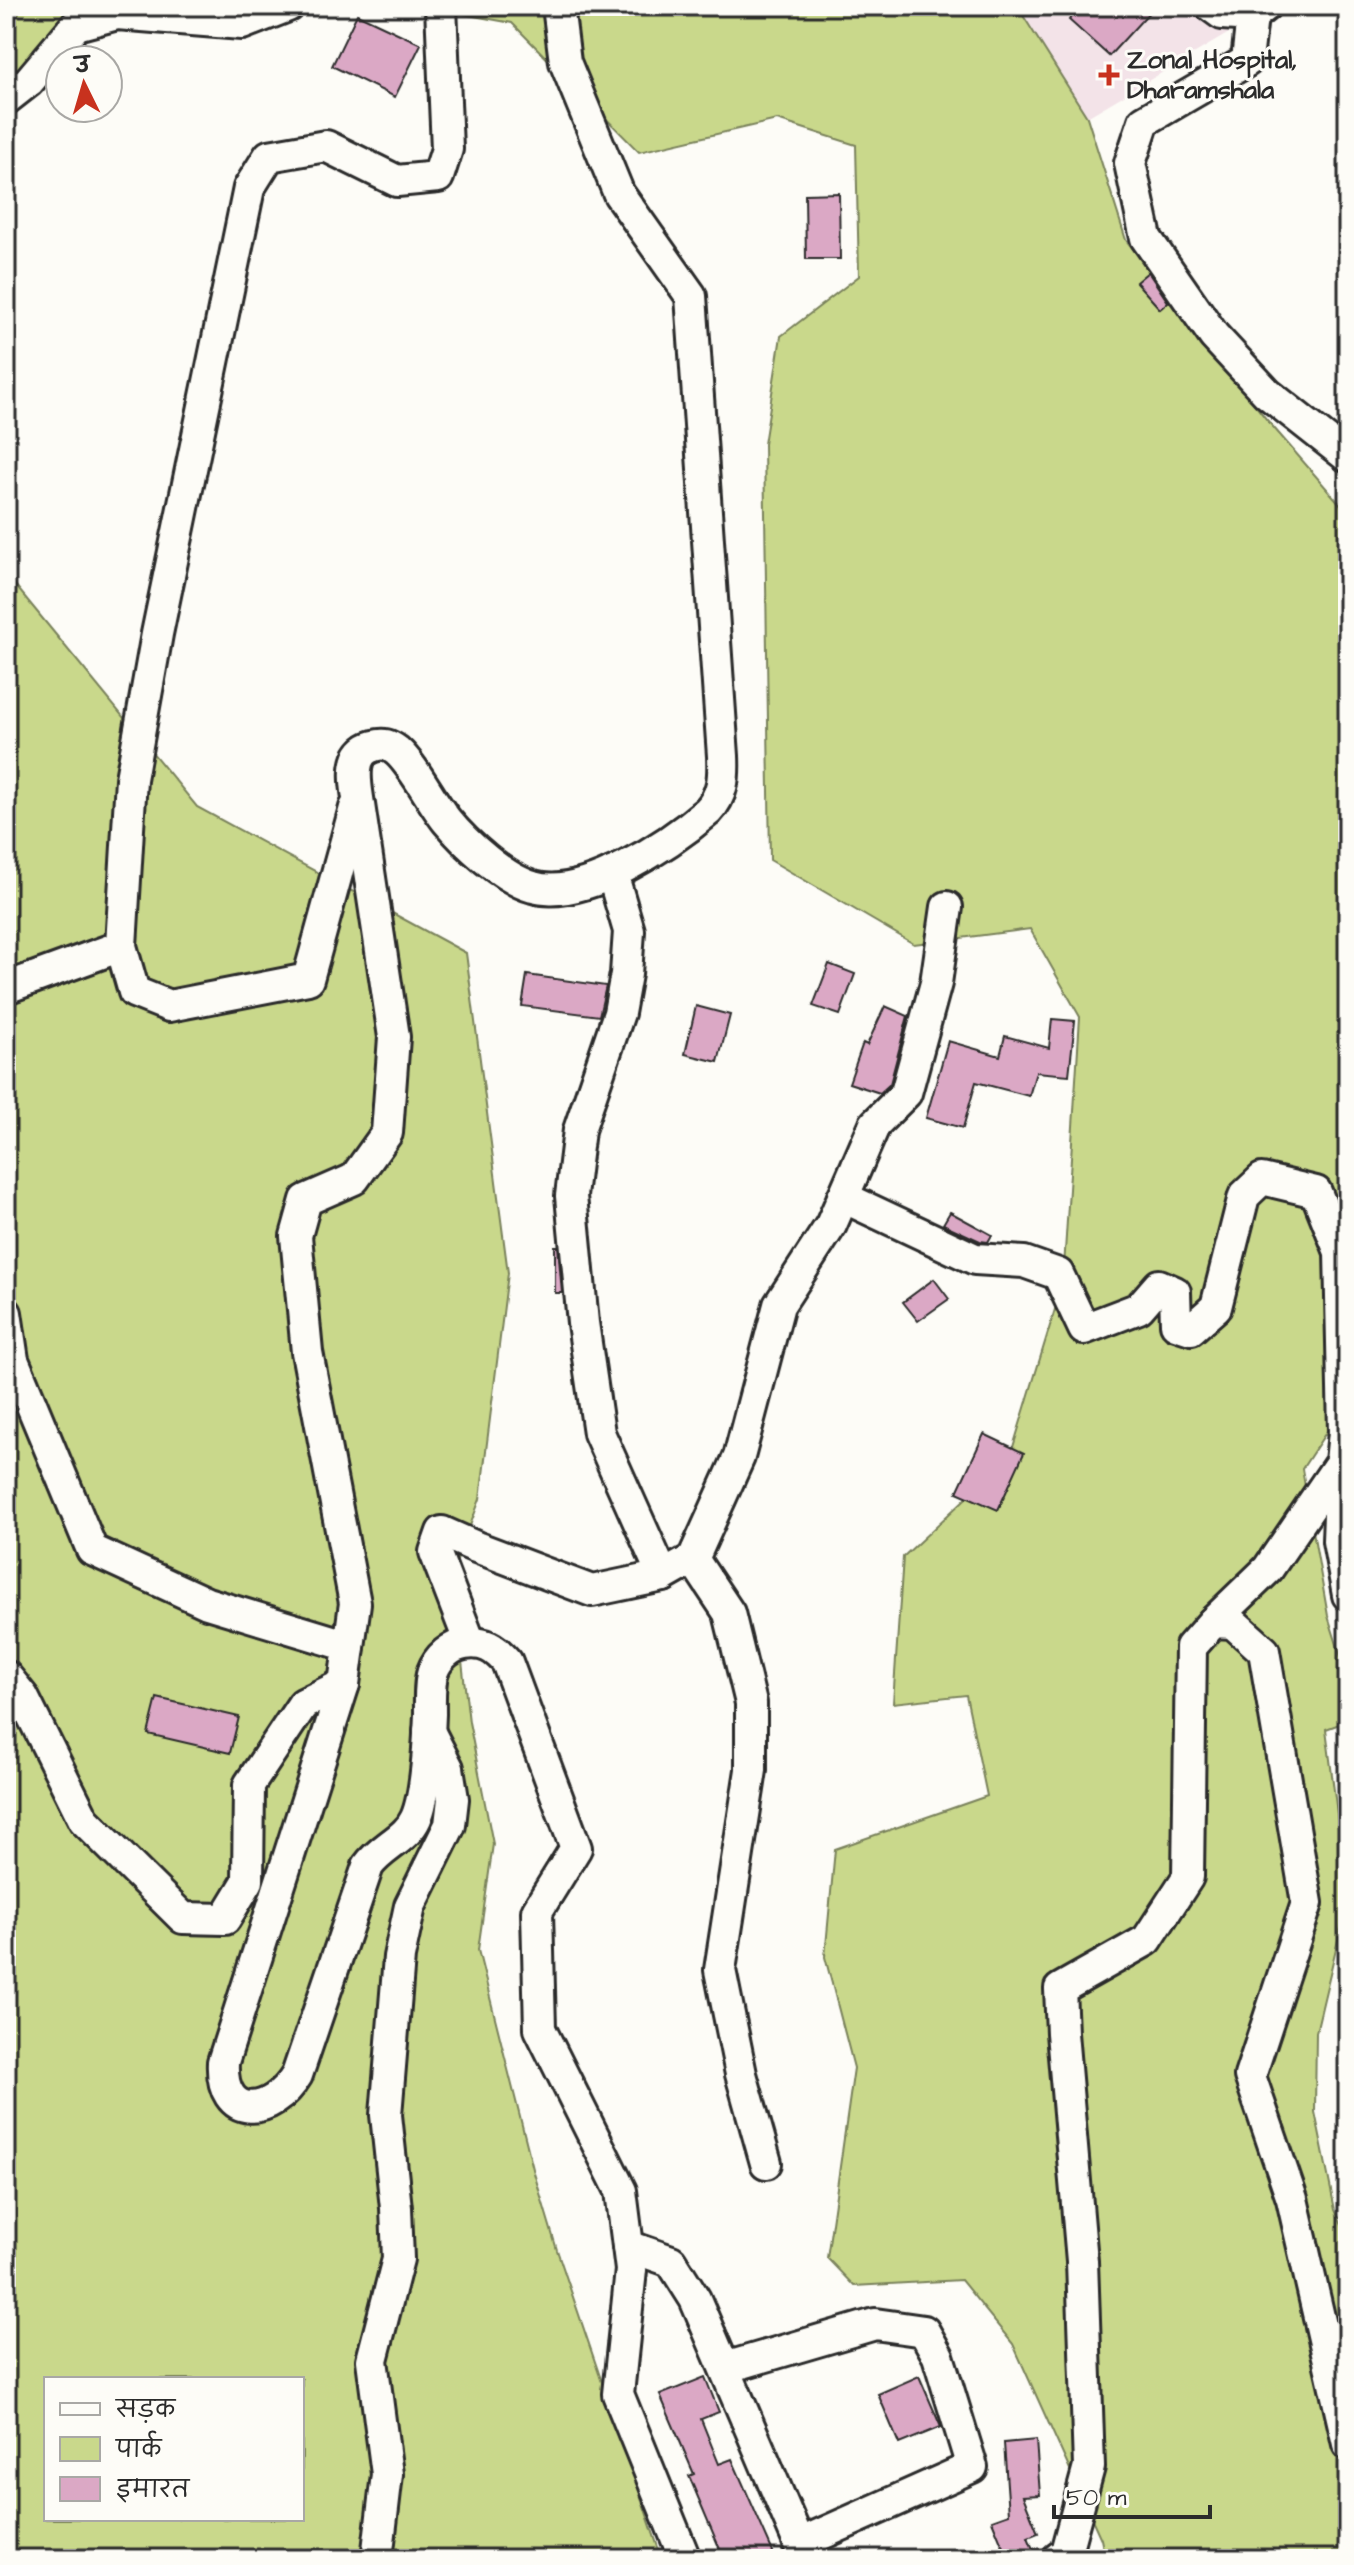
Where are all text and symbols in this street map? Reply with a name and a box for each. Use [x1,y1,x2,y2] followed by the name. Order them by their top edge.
[1127,42,1297,108] place label: Zonal Hospital, Dharamshala
[44,44,124,124] north arrow
[72,49,93,82] text: उ
[1098,64,1120,86] marker: Zonal Hospital, Dharamshala
[44,2377,304,2521] legend
[114,2393,177,2427] text: सड़क
[114,2430,163,2467] text: पार्क
[1054,2469,1210,2519] scale bar
[116,2473,191,2507] text: इमारत
[1066,2481,1127,2515] text: 50 m

